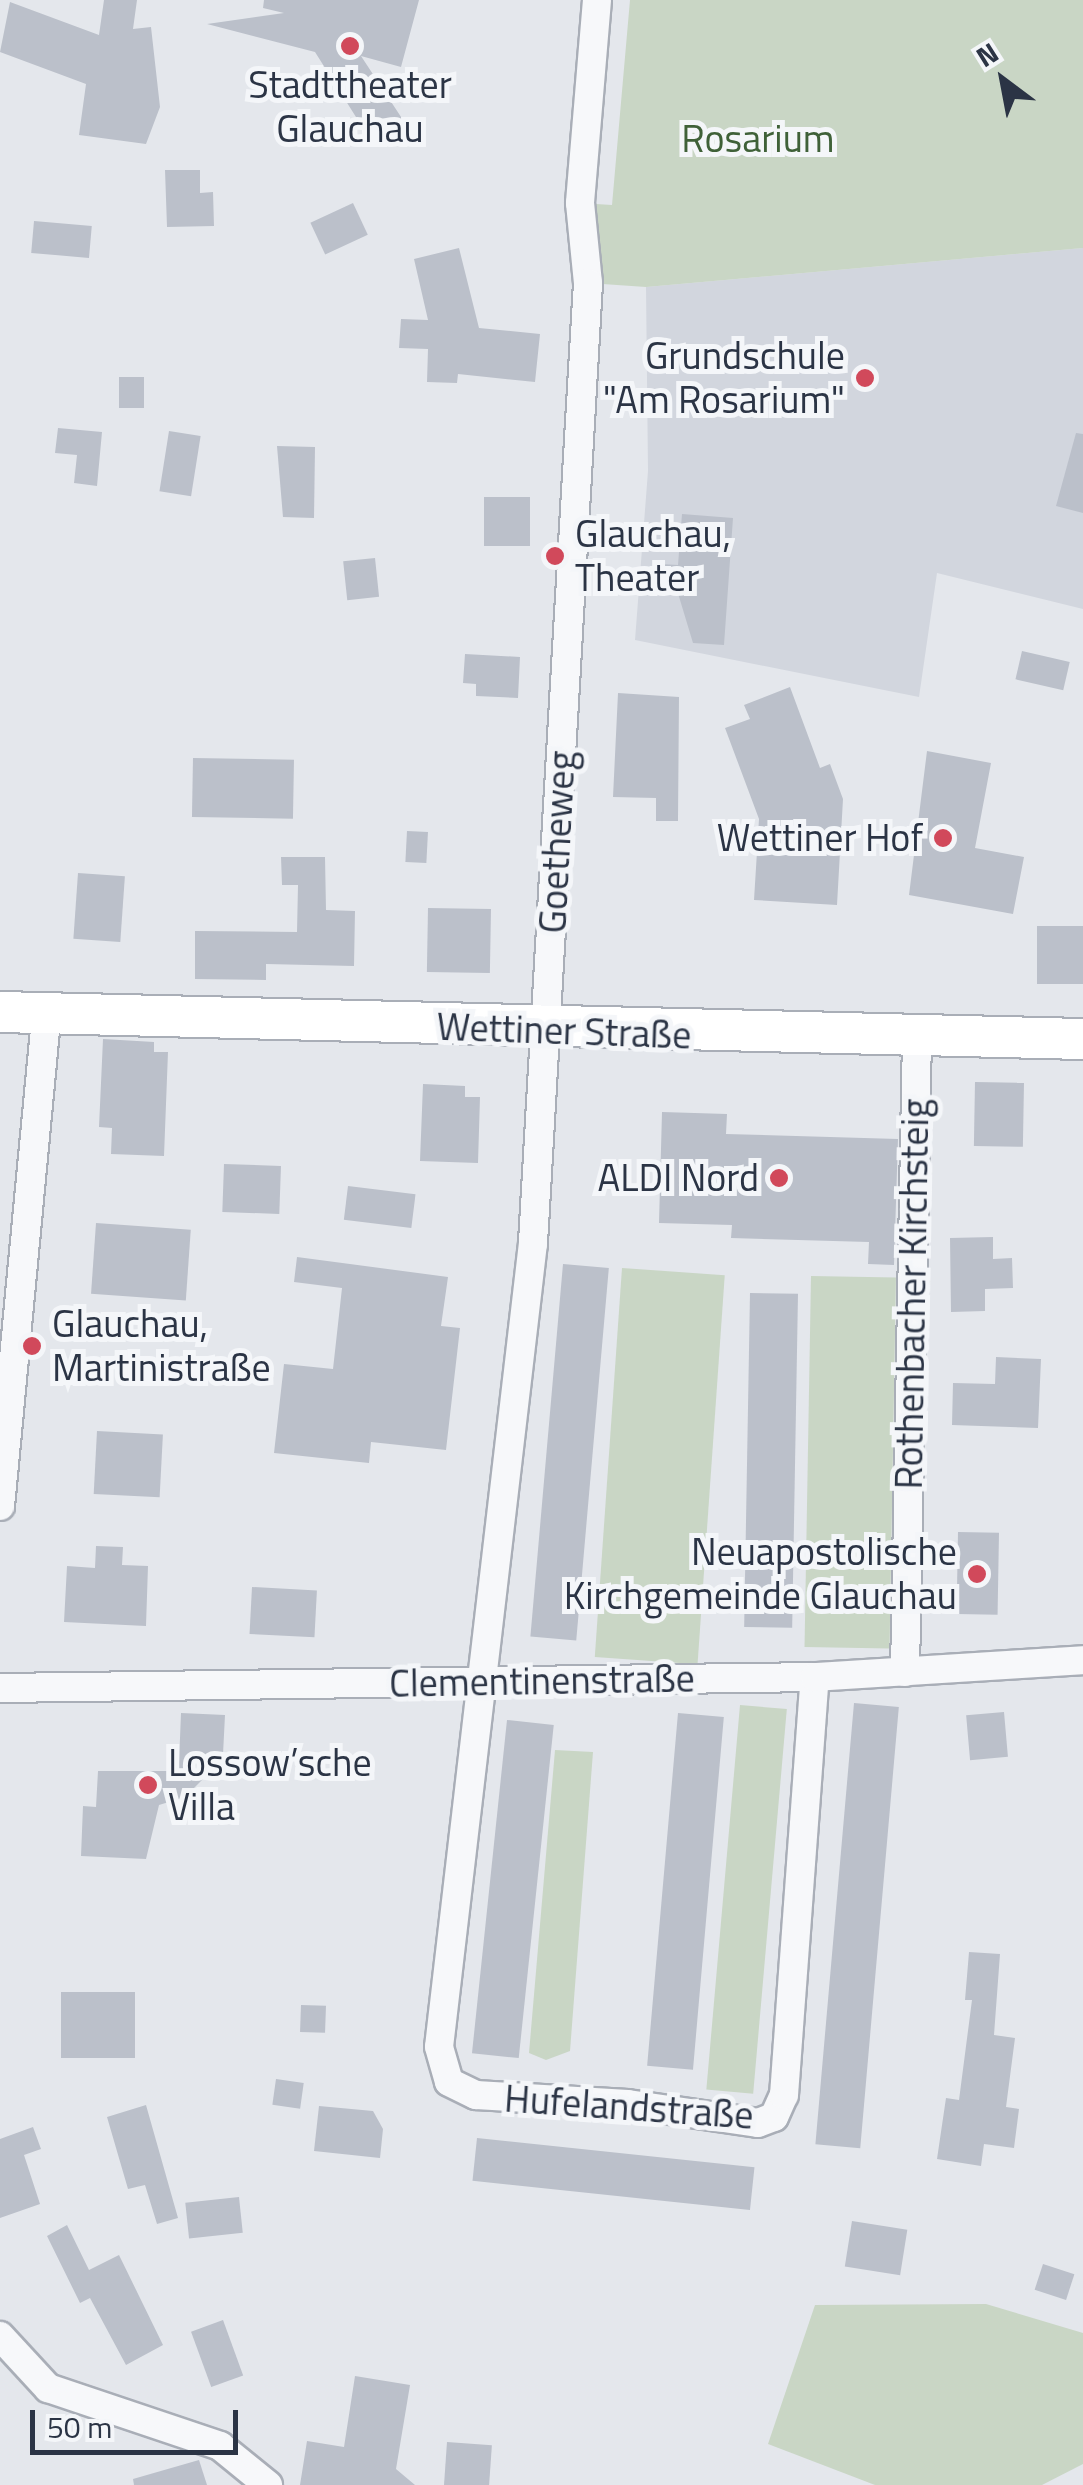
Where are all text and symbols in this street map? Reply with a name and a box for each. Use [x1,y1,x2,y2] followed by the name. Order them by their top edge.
[953,30,1053,130] north arrow
[967,31,1006,78] text: N
[339,35,361,57] marker: Stadttheater Glauchau
[248,62,452,152] place label: Stadttheater Glauchau
[681,116,835,162] park label: Rosarium
[603,333,845,422] place label: Grundschule "Am Rosarium"
[854,367,876,389] marker: Grundschule "Am Rosarium"
[575,511,731,600] place label: Glauchau, Theater
[544,545,566,567] marker: Glauchau, Theater
[529,750,585,934] street label: Goetheweg
[717,815,923,861] place label: Wettiner Hof
[932,827,954,849] marker: Wettiner Hof
[436,1004,692,1058] street label: Wettiner Straße
[886,1098,938,1490] street label: Rothenbacher Kirchsteig
[598,1155,759,1201] place label: ALDI Nord
[768,1167,790,1189] marker: ALDI Nord
[52,1301,271,1390] place label: Glauchau, Martinistraße
[21,1335,43,1357] marker: Glauchau, Martinistraße
[564,1529,957,1618] place label: Neuapostolische Kirchgemeinde Glauchau
[966,1563,988,1585] marker: Neuapostolische Kirchgemeinde Glauchau
[389,1656,695,1706] street label: Clementinenstraße
[168,1740,372,1830] place label: Lossow’sche Villa
[137,1774,159,1796] marker: Lossow’sche Villa
[503,2076,755,2138] street label: Hufelandstraße
[35,2390,242,2452] scale bar
[47,2404,112,2450] text: 50 m

